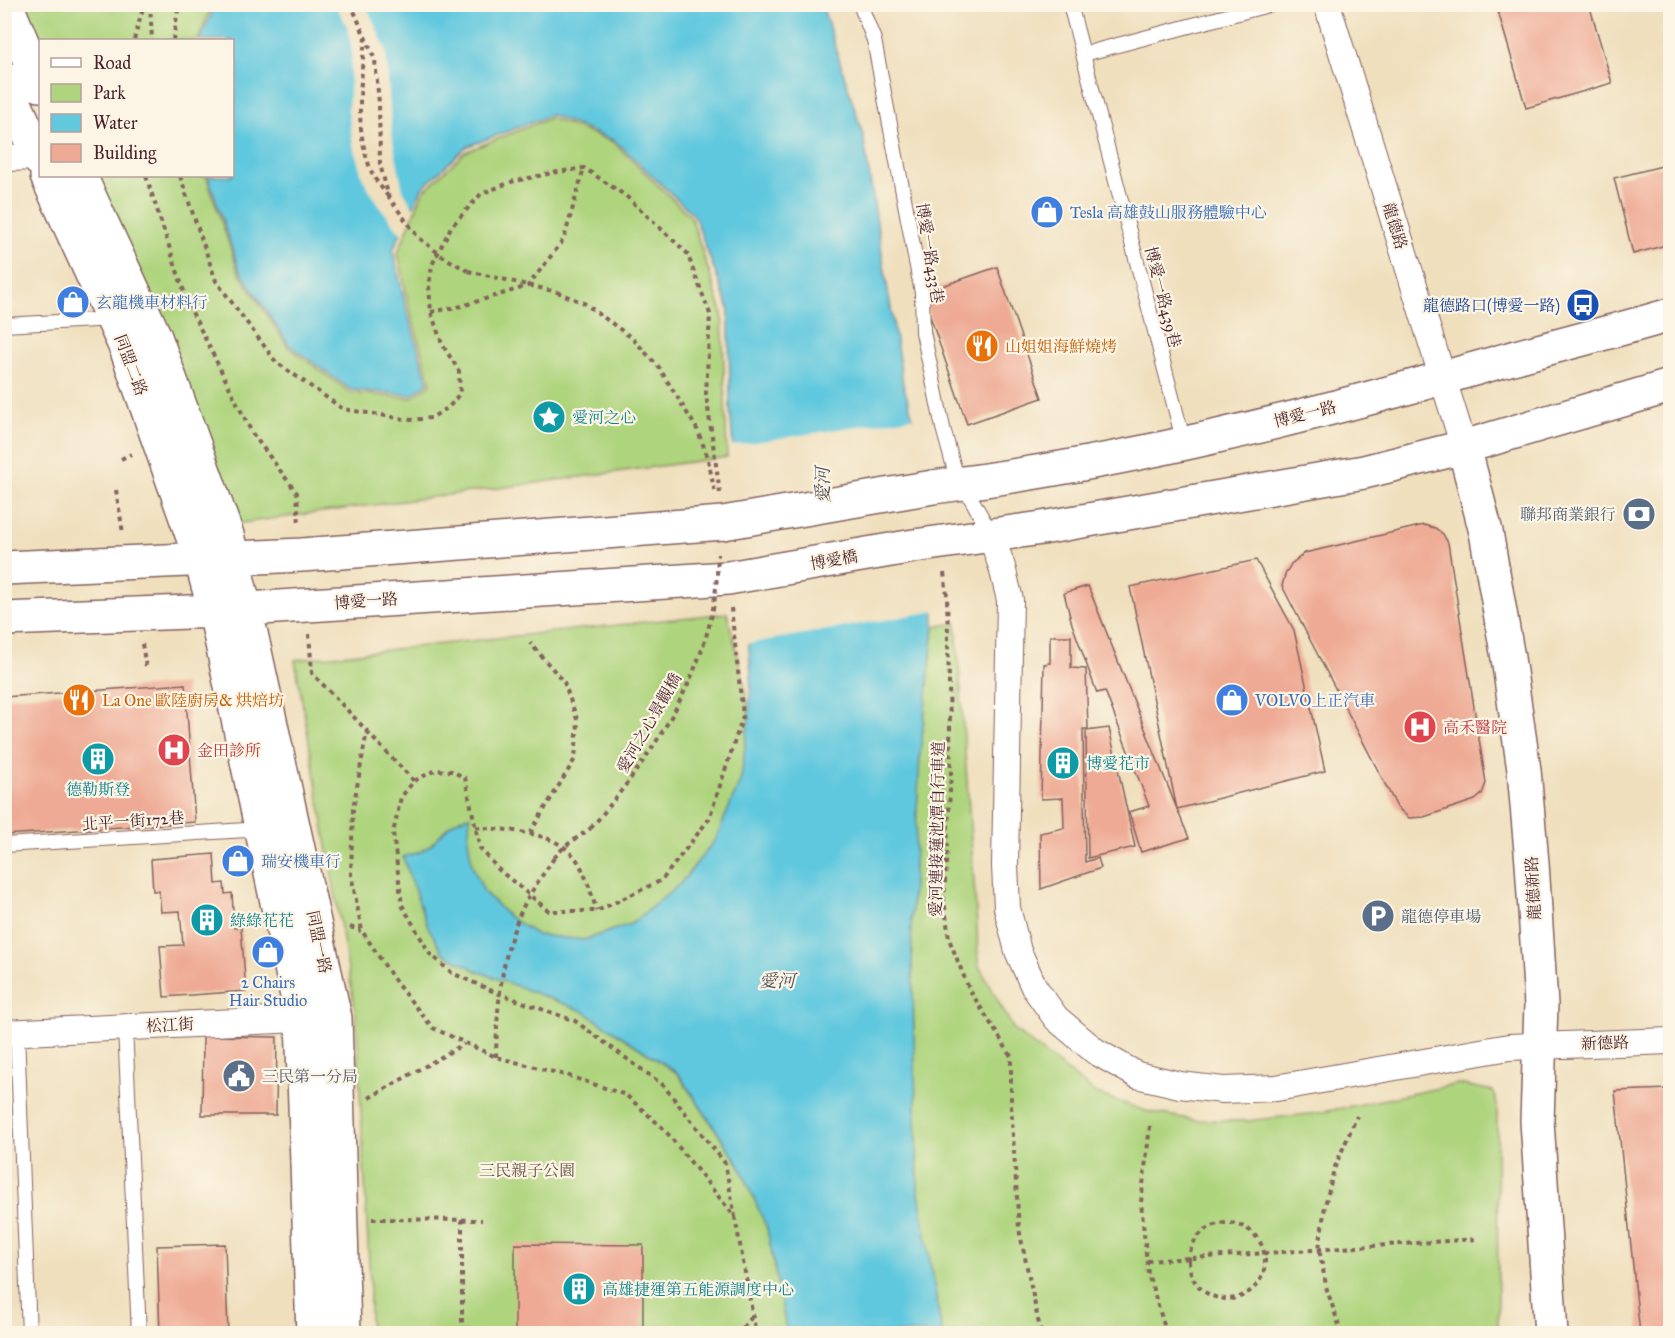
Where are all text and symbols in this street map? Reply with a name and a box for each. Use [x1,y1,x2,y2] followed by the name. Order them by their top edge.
[39,39,234,177] legend
[93,52,131,74] text: Road
[93,82,126,104] text: Park
[93,112,138,134] text: Water
[93,142,157,165] text: Building
[1029,194,1065,230] shop icon: Tesla 高雄鼓山服務體驗中心
[1379,200,1411,252] street label: 龍德路
[913,201,947,305] street label: 博愛一路433巷
[1070,203,1267,222] place label: Tesla 高雄鼓山服務體驗中心
[1141,244,1185,350] street label: 博愛一路439巷
[55,284,91,320] shop icon: 玄龍機車材料行
[1565,287,1601,323] bus stop icon: 龍德路口(博愛一路)
[96,293,208,312] place label: 玄龍機車材料行
[1423,296,1560,316] place label: 龍德路口(博愛一路)
[964,328,1000,364] restaurant icon: 山姐姐海鮮燒烤
[111,332,151,398] street label: 同盟二路
[1005,337,1117,356] place label: 山姐姐海鮮燒烤
[1272,397,1338,431] street label: 博愛一路
[531,399,567,435] place icon: 愛河之心
[572,408,636,427] place label: 愛河之心
[812,464,834,503] water label: 愛河
[1621,496,1657,532] bank icon: 聯邦商業銀行
[1520,505,1616,524] place label: 聯邦商業銀行
[809,546,859,574] street label: 博愛橋
[333,589,399,613] street label: 博愛一路
[613,670,685,776] street label: 愛河之心景觀橋
[61,682,97,718] restaurant icon: La One 歐陸廚房& 烘焙坊
[1214,682,1250,718] shop icon: VOLVO上正汽車
[102,691,284,710] place label: La One 歐陸廚房& 烘焙坊
[1254,691,1375,710] place label: VOLVO上正汽車
[1402,709,1438,745] hospital icon: 高禾醫院
[1443,718,1507,737] place label: 高禾醫院
[156,732,192,768] hospital icon: 金田診所
[80,741,116,777] building icon: 德勒斯登
[197,741,261,760] place label: 金田診所
[926,741,948,917] street label: 愛河連接蓮池潭自行車道
[1045,745,1081,781] building icon: 博愛花市
[1086,754,1150,773] place label: 博愛花市
[66,780,130,799] place label: 德勒斯登
[81,808,185,834] street label: 北平一街172巷
[220,843,256,879] shop icon: 瑞安機車行
[261,852,341,871] place label: 瑞安機車行
[1522,856,1544,920] street label: 龍德新路
[1360,898,1396,934] parking icon: 龍德停車場
[189,902,225,938] building icon: 綠綠花花
[1401,907,1481,926] place label: 龍德停車場
[303,909,335,975] street label: 同盟一路
[230,911,294,930] place label: 綠綠花花
[250,934,286,970] shop icon: 2 Chairs Hair Studio
[759,970,798,992] water label: 愛河
[229,973,307,1010] place label: 2 Chairs Hair Studio
[146,1014,194,1036] street label: 松江街
[1581,1033,1629,1053] street label: 新德路
[221,1058,257,1094] public building icon: 三民第一分局
[262,1067,358,1086] place label: 三民第一分局
[479,1161,575,1180] park label: 三民親子公園
[561,1271,597,1307] building icon: 高雄捷運第五能源調度中心
[602,1280,794,1299] place label: 高雄捷運第五能源調度中心

